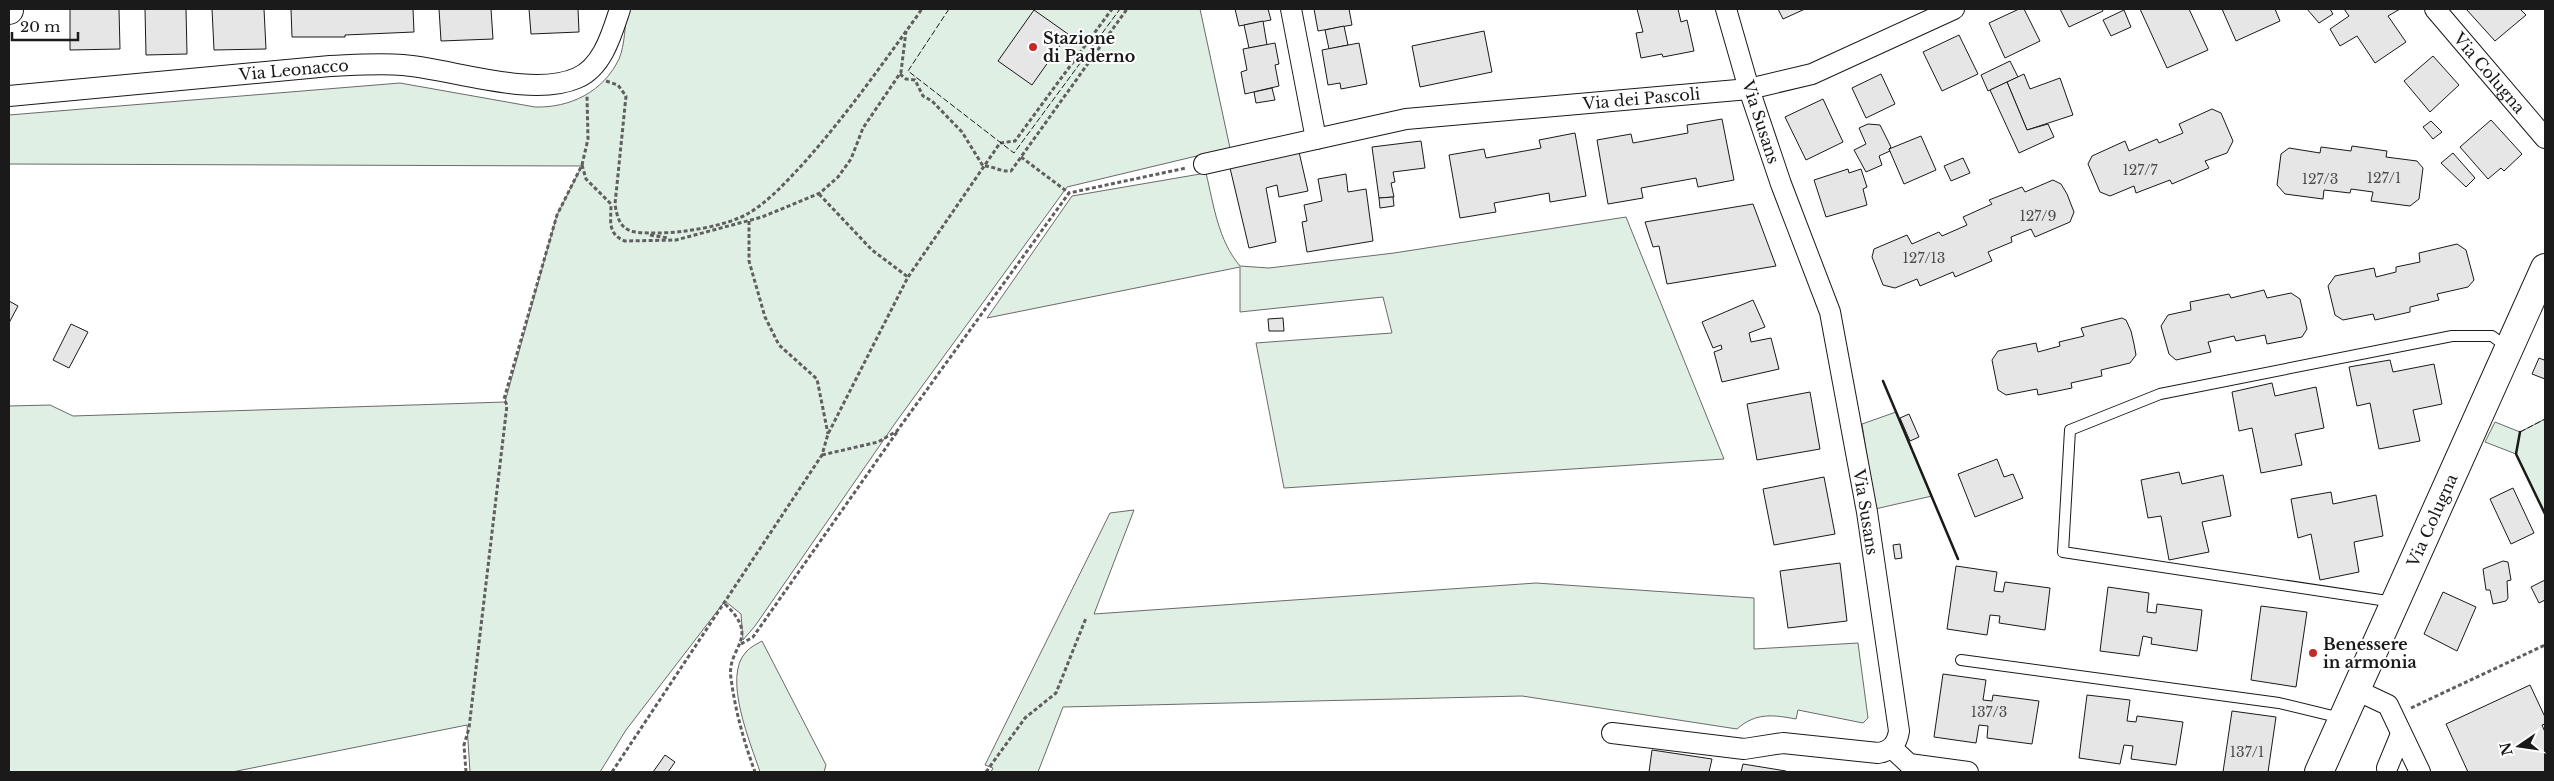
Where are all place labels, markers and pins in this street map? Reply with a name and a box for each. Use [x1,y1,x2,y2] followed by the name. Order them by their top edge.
[1043,28,1135,66] place label: Stazione di Paderno
[1027,41,1039,53] marker: Stazione di Paderno
[2323,634,2417,672] place label: Benessere in armonia
[2307,647,2319,659] marker: Benessere in armonia

